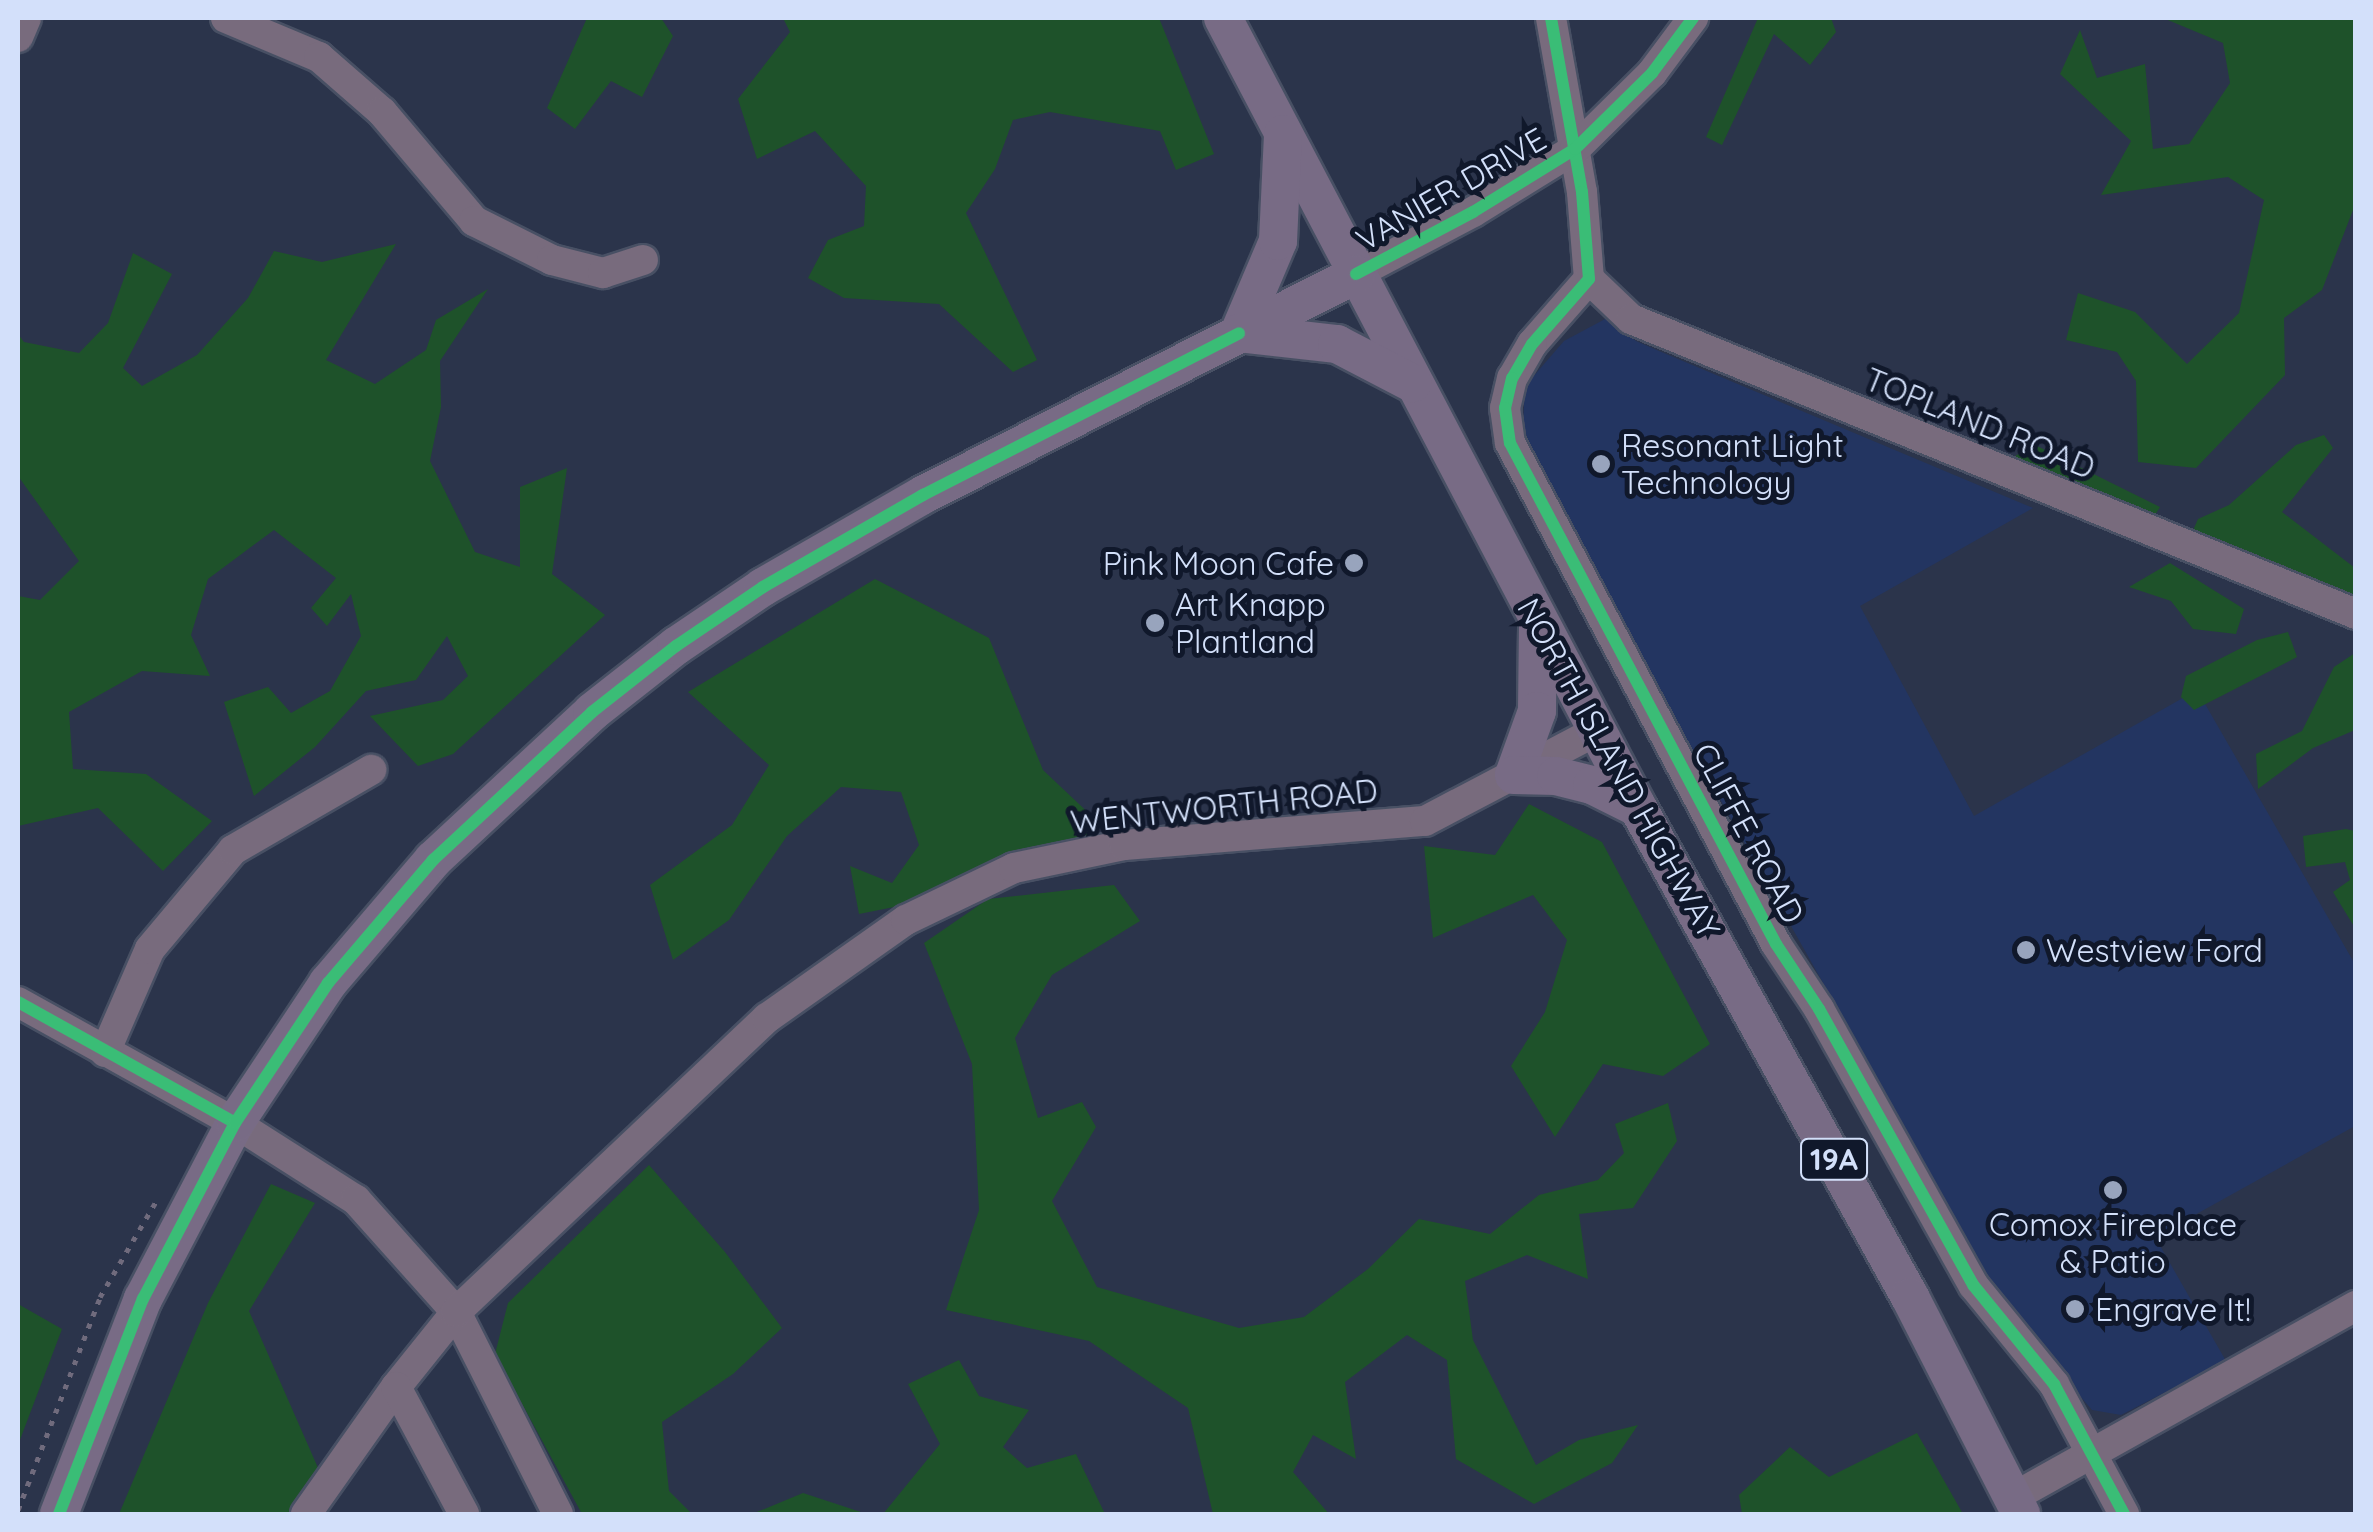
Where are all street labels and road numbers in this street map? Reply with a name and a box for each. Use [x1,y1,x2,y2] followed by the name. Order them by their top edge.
[1349,119,1553,259] street label: VANIER DRIVE
[1860,359,2100,487] street label: TOPLAND ROAD
[1510,591,1728,945] street label: NORTH ISLAND HIGHWAY
[1686,736,1812,930] street label: CLIFFE ROAD
[1069,771,1379,841] street label: WENTWORTH ROAD
[1799,1134,1869,1184] road number: 19A

